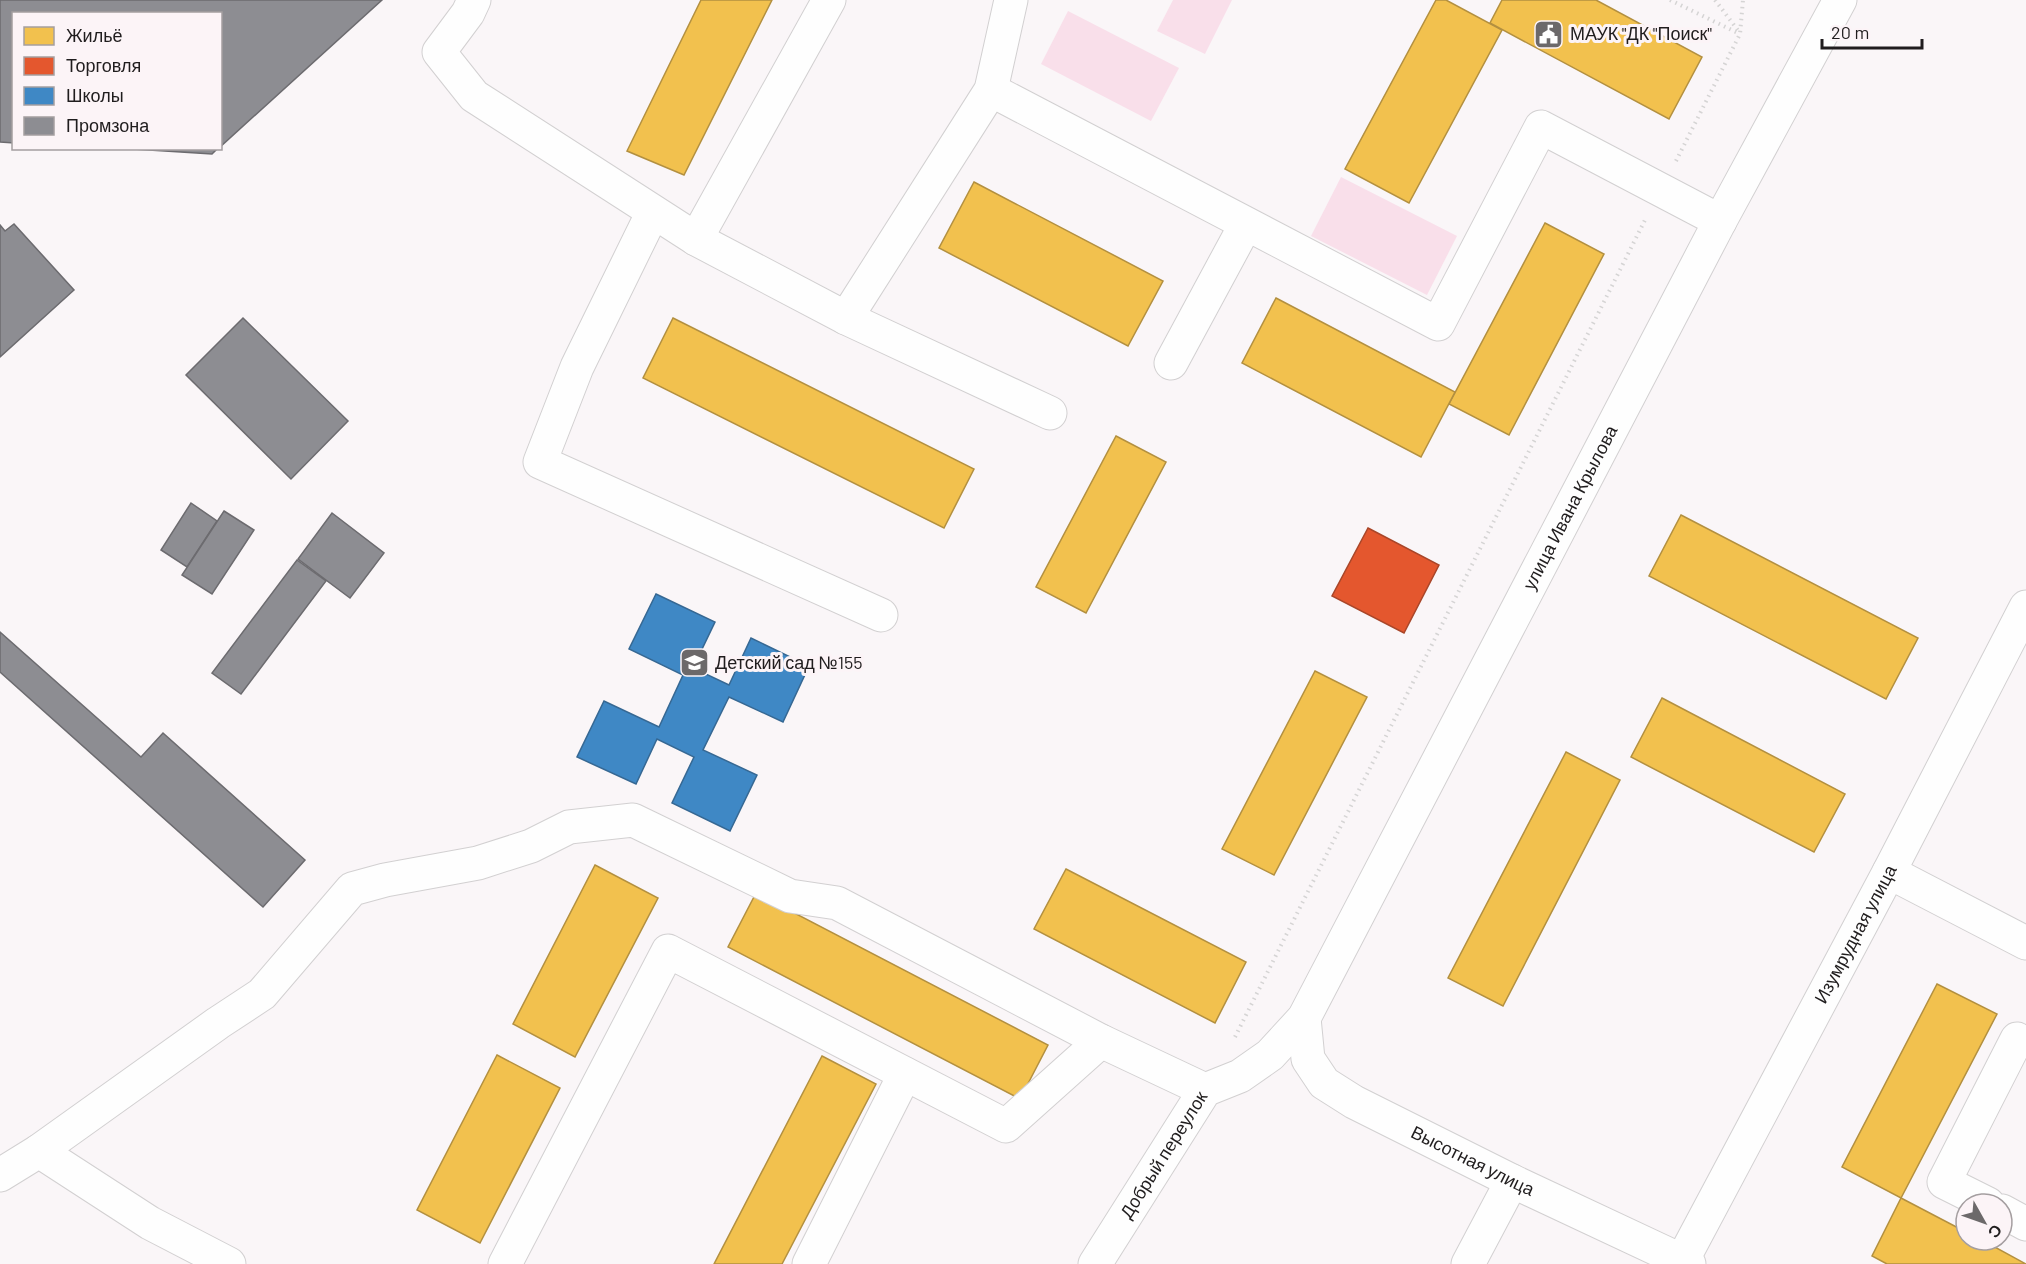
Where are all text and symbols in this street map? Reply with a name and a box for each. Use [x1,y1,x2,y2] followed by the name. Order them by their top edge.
[12,12,222,150] legend
[1822,12,1922,50] scale bar
[1533,18,1565,50] public building icon: МАУК "ДК "Поиск"
[1831,21,1869,43] text: 20 m
[1570,22,1712,44] place label: МАУК "ДК "Поиск"
[66,24,123,46] text: Жильё
[66,54,141,76] text: Торговля
[66,84,124,106] text: Школы
[66,114,150,136] text: Промзона
[1517,420,1622,593] street label: улица Ивана Крылова
[678,647,710,679] school or university icon: Детский сад №155
[715,651,862,673] place label: Детский сад №155
[1809,860,1901,1007] street label: Изумрудная улица
[1115,1087,1212,1222] street label: Добрый переулок
[1408,1120,1539,1200] street label: Высотная улица
[1954,1192,2014,1252] north arrow
[1985,1221,2007,1243] text: С

